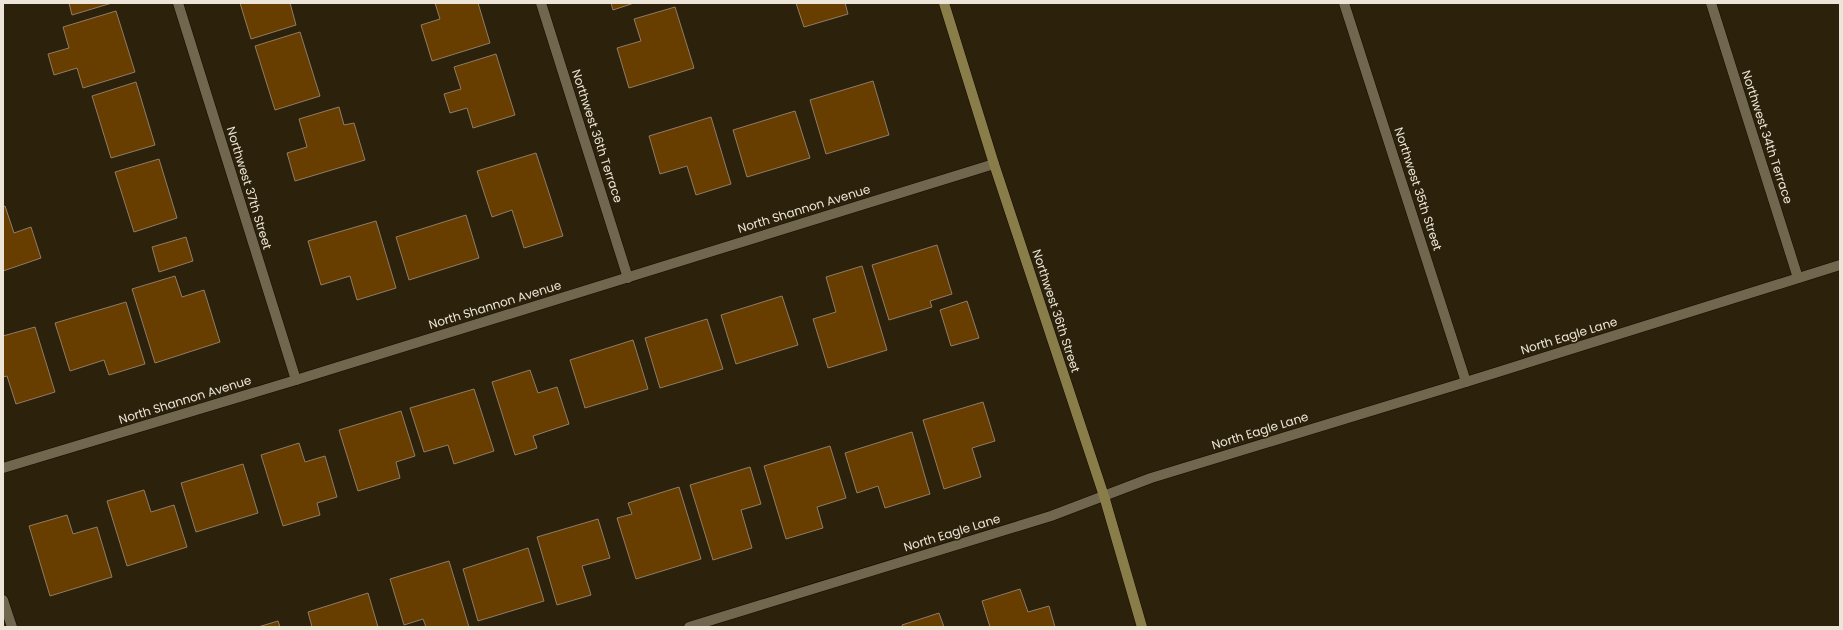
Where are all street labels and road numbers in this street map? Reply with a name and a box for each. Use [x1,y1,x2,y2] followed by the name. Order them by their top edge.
[568,67,627,205] street label: Northwest 36th Terrace
[1738,68,1797,206] street label: Northwest 34th Terrace
[223,124,276,251] street label: Northwest 37th Street
[1390,125,1446,253] street label: Northwest 35th Street
[736,180,872,237] street label: North Shannon Avenue
[1028,247,1084,375] street label: Northwest 36th Street
[427,276,563,333] street label: North Shannon Avenue
[1518,313,1619,358] street label: North Eagle Lane
[117,371,253,428] street label: North Shannon Avenue
[1209,408,1310,453] street label: North Eagle Lane
[901,510,1002,555] street label: North Eagle Lane

